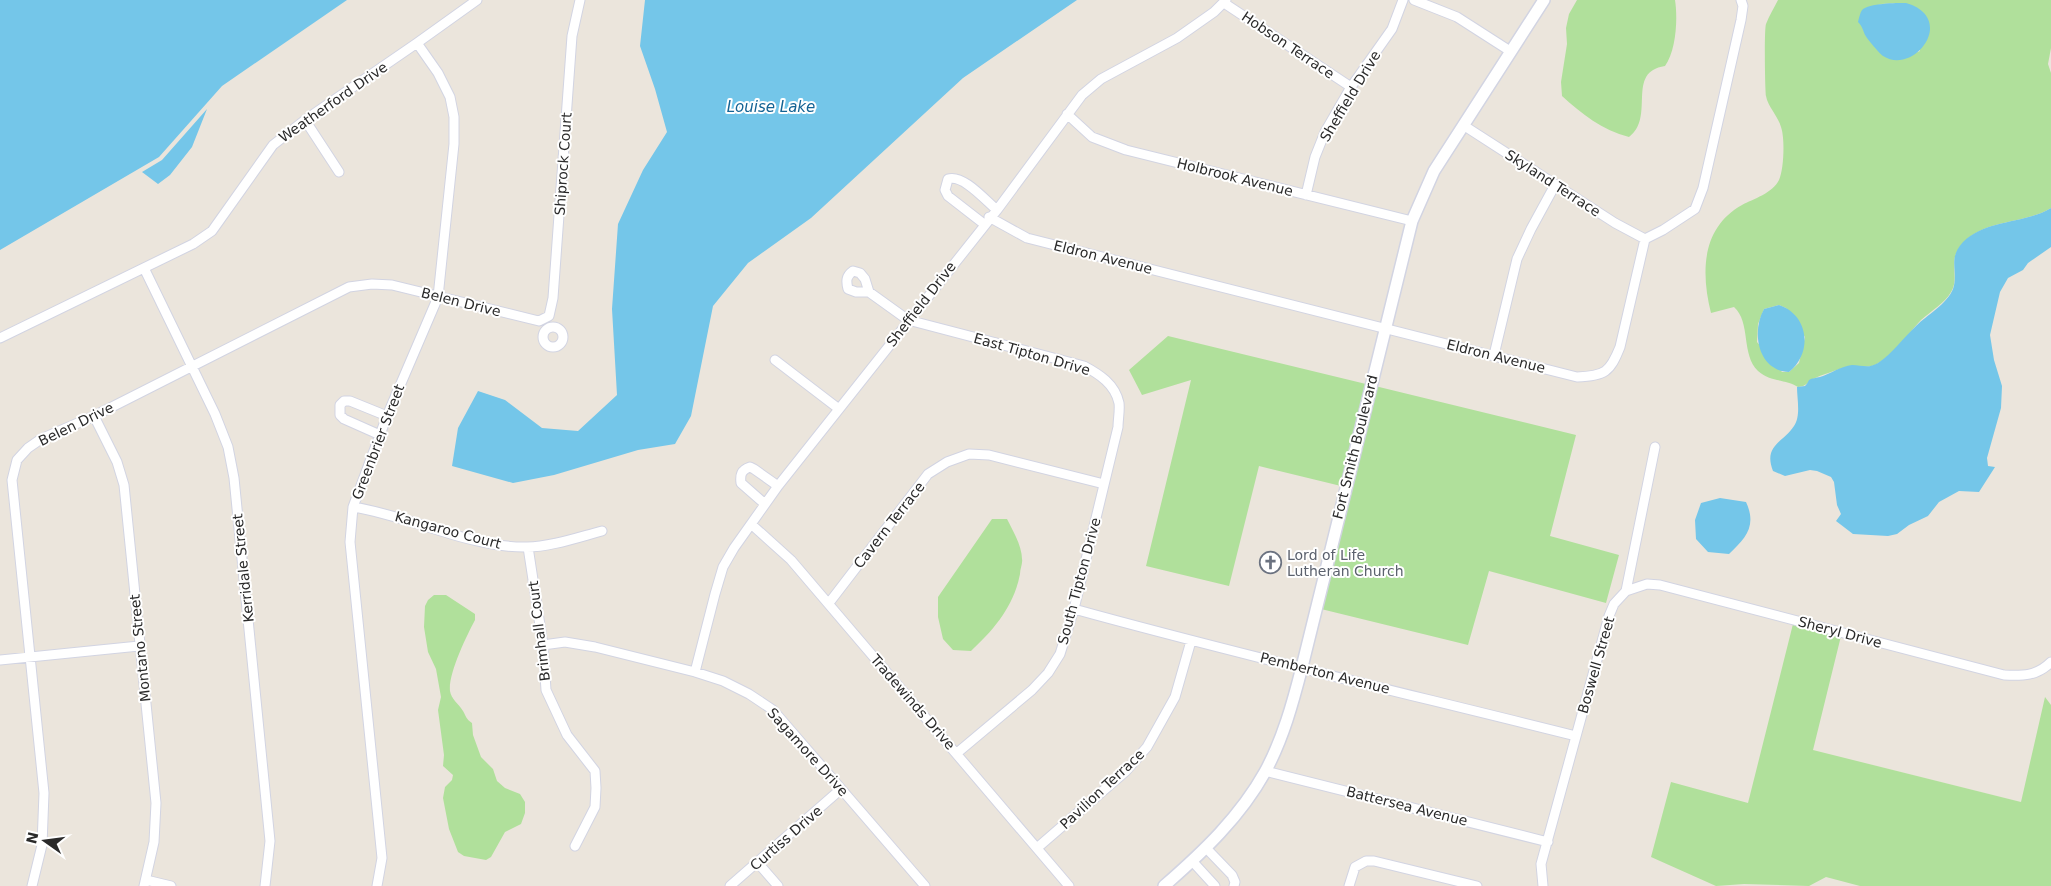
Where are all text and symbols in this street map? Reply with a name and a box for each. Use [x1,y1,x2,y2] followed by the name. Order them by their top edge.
[1239,8,1337,82] street label: Hobson Terrace
[1317,48,1383,144] street label: Sheffield Drive
[276,59,390,145] street label: Weatherford Drive
[727,98,815,116] water label: Louise Lake
[551,111,575,216] street label: Shiprock Court
[1502,146,1604,220] street label: Skyland Terrace
[1175,155,1295,199] street label: Holbrook Avenue
[1052,237,1154,277] street label: Eldron Avenue
[883,258,959,350] street label: Sheffield Drive
[420,284,502,320] street label: Belen Drive
[972,330,1092,378] street label: East Tipton Drive
[1445,336,1547,376] street label: Eldron Avenue
[1329,373,1381,521] street label: Fort Smith Boulevard
[349,382,408,502] street label: Greenbrier Street
[36,399,116,449] street label: Belen Drive
[850,479,928,571] street label: Cavern Terrace
[393,508,503,552] street label: Kangaroo Court
[229,512,257,623] street label: Kerridale Street
[1054,516,1104,646] street label: South Tipton Drive
[1287,547,1404,579] place label: Lord of Life Lutheran Church
[1259,551,1283,575] church icon: Lord of Life Lutheran Church
[525,579,553,682] street label: Brimhall Court
[126,593,154,703] street label: Montano Street
[1796,613,1884,651] street label: Sheryl Drive
[1574,614,1618,715] street label: Boswell Street
[1259,649,1391,697] street label: Pemberton Avenue
[867,651,959,753] street label: Tradewinds Drive
[764,705,852,799] street label: Sagamore Drive
[1057,746,1147,832] street label: Pavilion Terrace
[1345,783,1469,829] street label: Battersea Avenue
[747,802,825,874] street label: Curtiss Drive
[20,816,70,866] north arrow
[23,830,42,845] text: N

